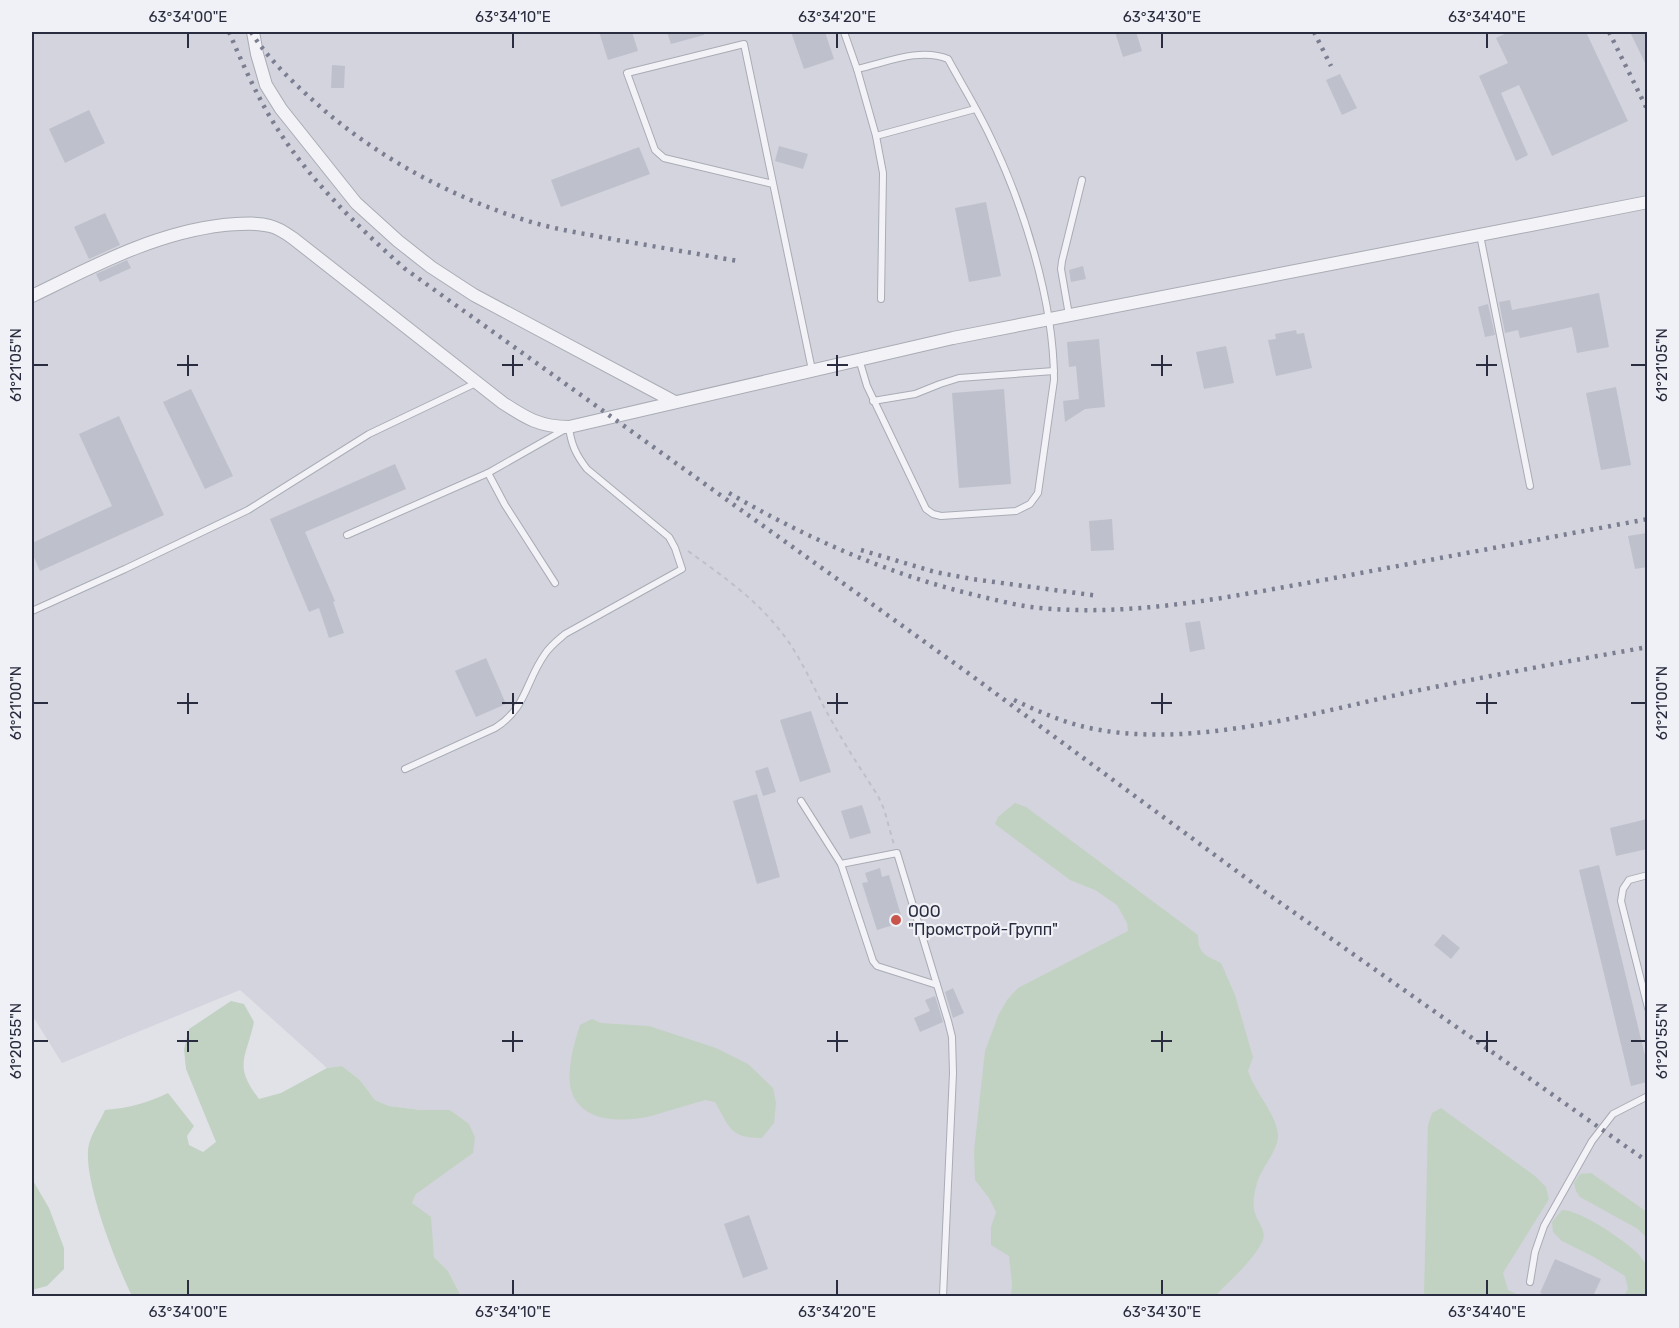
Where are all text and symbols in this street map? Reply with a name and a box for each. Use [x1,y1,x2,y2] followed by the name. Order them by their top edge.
[149,8,227,26] text: 63°34'00"E
[475,8,551,26] text: 63°34'10"E
[798,8,876,26] text: 63°34'20"E
[1123,8,1201,26] text: 63°34'30"E
[1448,8,1526,26] text: 63°34'40"E
[7,328,25,402] text: 61°21'05"N
[1653,328,1671,402] text: 61°21'05"N
[7,666,25,740] text: 61°21'00"N
[1653,666,1671,740] text: 61°21'00"N
[908,902,1058,939] place label: ООО "Промстрой-Групп"
[889,913,903,927] marker: ООО "Промстрой-Групп"
[7,1003,25,1079] text: 61°20'55"N
[1653,1003,1671,1079] text: 61°20'55"N
[149,1303,227,1321] text: 63°34'00"E
[475,1303,551,1321] text: 63°34'10"E
[798,1303,876,1321] text: 63°34'20"E
[1123,1303,1201,1321] text: 63°34'30"E
[1448,1303,1526,1321] text: 63°34'40"E

